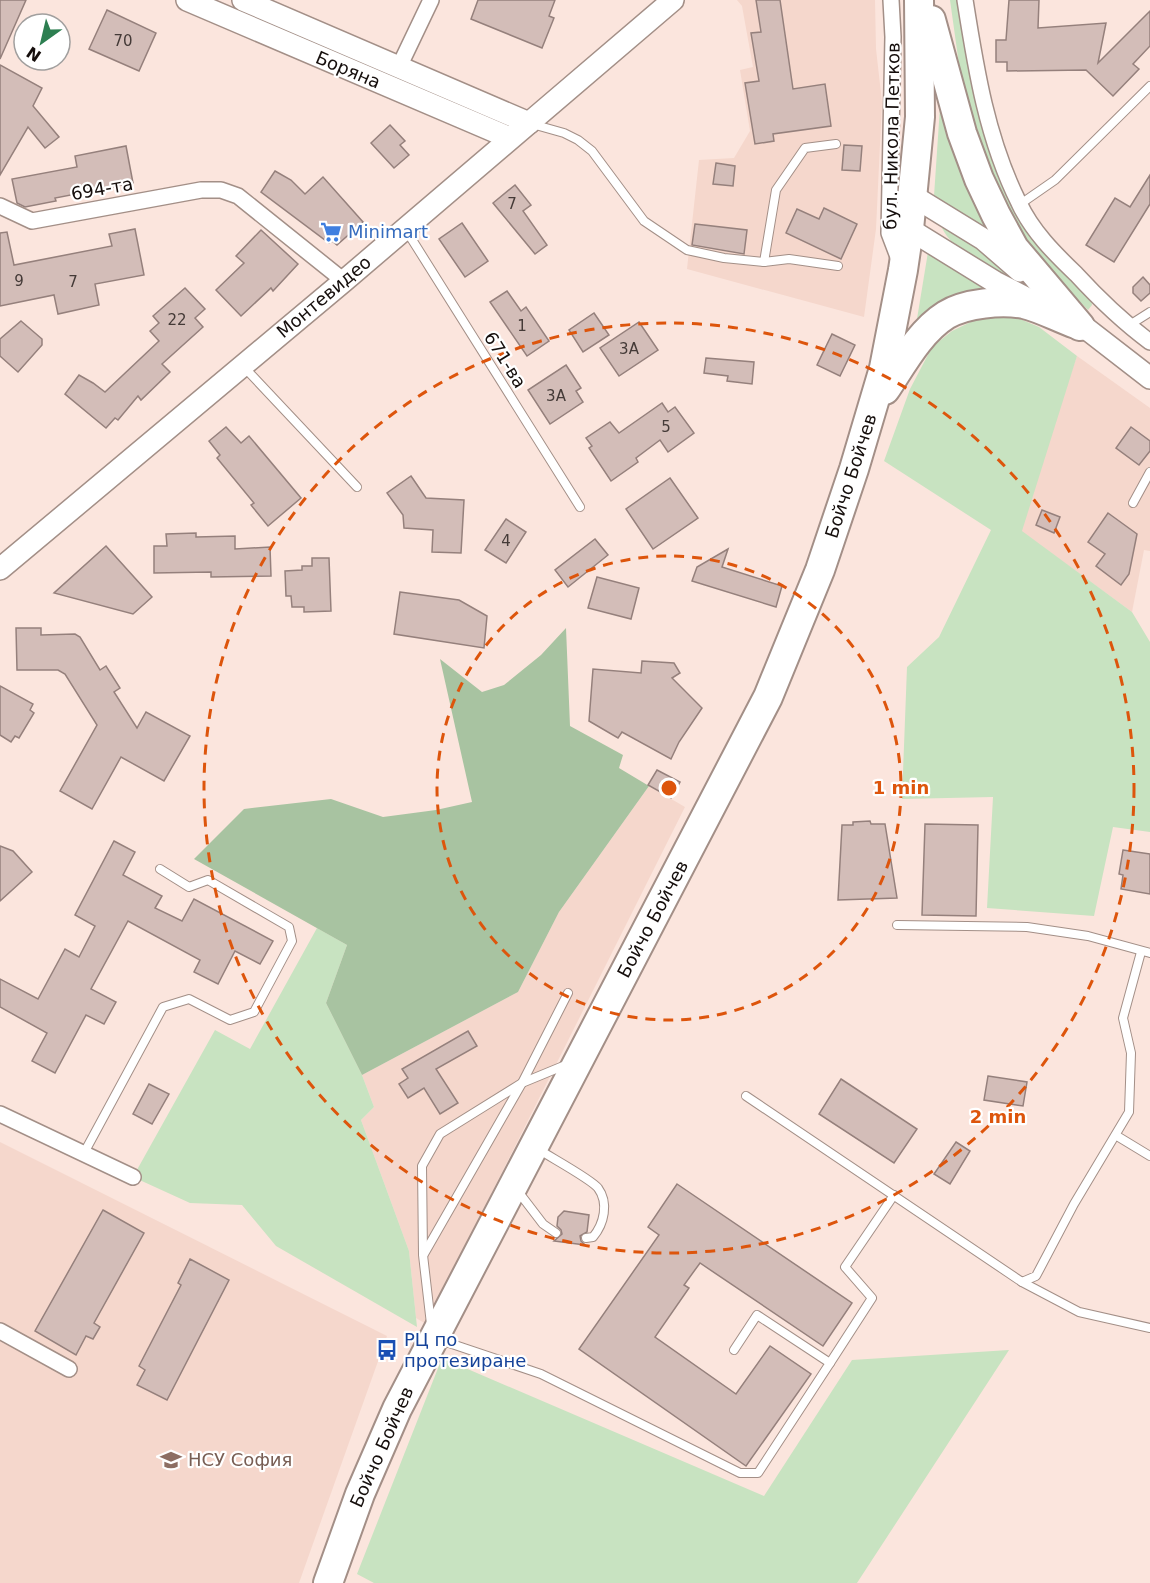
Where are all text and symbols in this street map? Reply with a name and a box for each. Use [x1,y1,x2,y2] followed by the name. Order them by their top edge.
[12,12,72,72] north arrow
[113,32,133,50] house number: 70
[23,42,45,66] text: N
[879,42,904,230] street label: бул. Никола Петков
[313,47,384,93] street label: Боряна
[69,173,134,204] street label: 694-та
[507,195,517,213] house number: 7
[319,220,343,244] supermarket icon: Minimart
[348,221,428,242] place label: Minimart
[272,251,375,342] street label: Монтевидео
[14,272,24,290] house number: 9
[68,273,78,291] house number: 7
[167,311,187,329] house number: 22
[517,317,527,335] house number: 1
[480,328,531,392] street label: 671-ва
[619,340,640,358] house number: 3А
[546,387,567,405] house number: 3А
[820,411,881,541] street label: Бойчо Бойчев
[661,418,671,436] house number: 5
[501,532,511,550] house number: 4
[873,777,929,798] text: 1 min
[659,778,679,798] centre of rings
[613,857,692,981] street label: Бойчо Бойчев
[970,1106,1026,1127] text: 2 min
[404,1329,526,1371] place label: РЦ по протезиране
[375,1338,399,1362] bus stop icon: РЦ по протезиране
[346,1383,418,1510] street label: Бойчо Бойчев
[159,1448,183,1472] school or university icon: НСУ София
[188,1449,292,1470] place label: НСУ София

